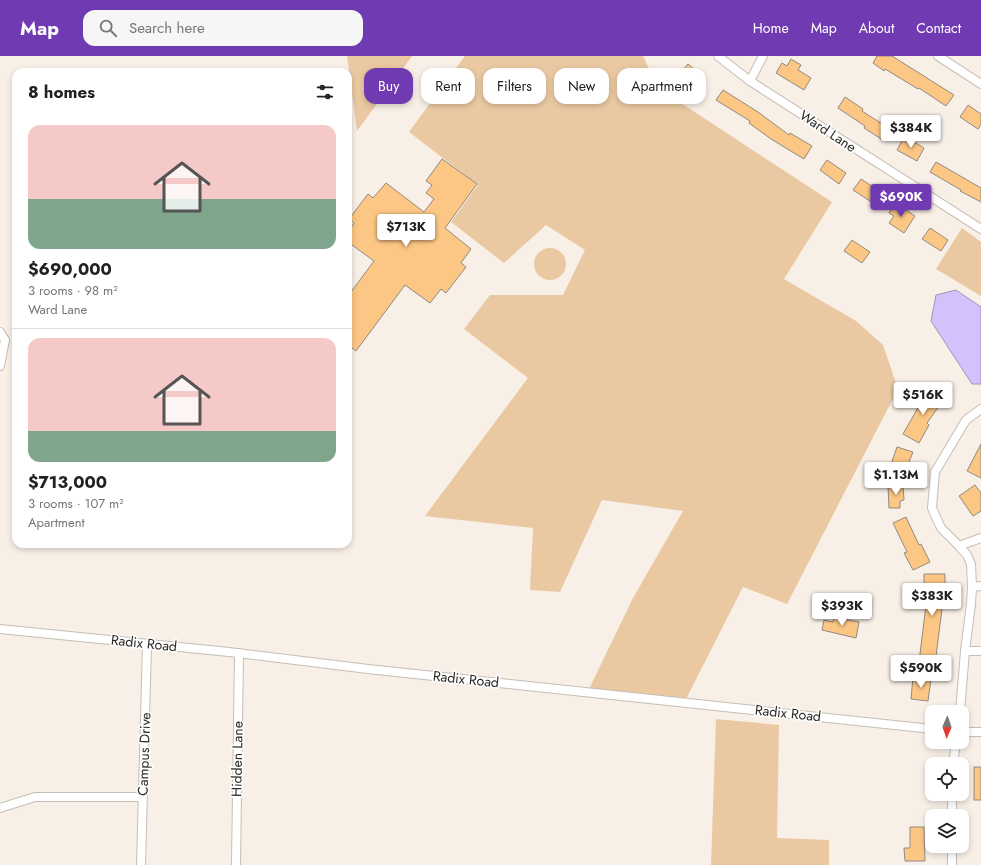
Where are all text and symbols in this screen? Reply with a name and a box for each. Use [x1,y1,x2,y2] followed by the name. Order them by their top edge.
[83,10,363,46] search box
[20,15,59,42] text: Map
[97,17,119,39] icon: search
[129,17,205,39] text: Search here
[753,18,789,38] text: Home
[811,18,837,38] text: Map
[859,18,894,38] text: About
[916,18,961,38] text: Contact
[364,68,413,104] chip: Buy
[421,68,475,104] chip: Rent
[483,68,546,104] chip: Filters
[554,68,609,104] chip: New
[617,68,706,104] chip: Apartment
[28,80,95,104] text: 8 homes
[314,81,336,103] icon: filters
[796,105,860,157] street label: Ward Lane
[883,115,939,149] pin: $384K
[890,118,932,137] text: $384K
[146,151,218,223] icon: home
[873,184,929,218] pin: $690K
[879,187,923,206] text: $690K
[378,214,434,248] pin: $713K
[386,217,426,236] text: $713K
[28,257,112,281] text: $690,000
[28,281,118,300] text: 3 rooms · 98 m²
[28,300,87,319] text: Ward Lane
[146,364,218,436] icon: home
[895,382,951,416] pin: $516K
[903,385,943,404] text: $516K
[863,462,929,496] pin: $1.13M
[873,465,919,484] text: $1.13M
[28,470,107,494] text: $713,000
[28,494,124,513] text: 3 rooms · 107 m²
[28,513,85,532] text: Apartment
[904,583,960,617] pin: $383K
[911,586,953,605] text: $383K
[814,593,870,627] pin: $393K
[821,596,863,615] text: $393K
[110,630,178,656] street label: Radix Road
[893,655,949,689] pin: $590K
[900,658,942,677] text: $590K
[432,666,500,692] street label: Radix Road
[754,700,822,726] street label: Radix Road
[925,705,969,749] north arrow
[925,705,969,853] map controls
[133,712,155,796] street label: Campus Drive
[226,721,248,797] street label: Hidden Lane
[925,757,969,801] button: locate
[925,809,969,853] button: layers

